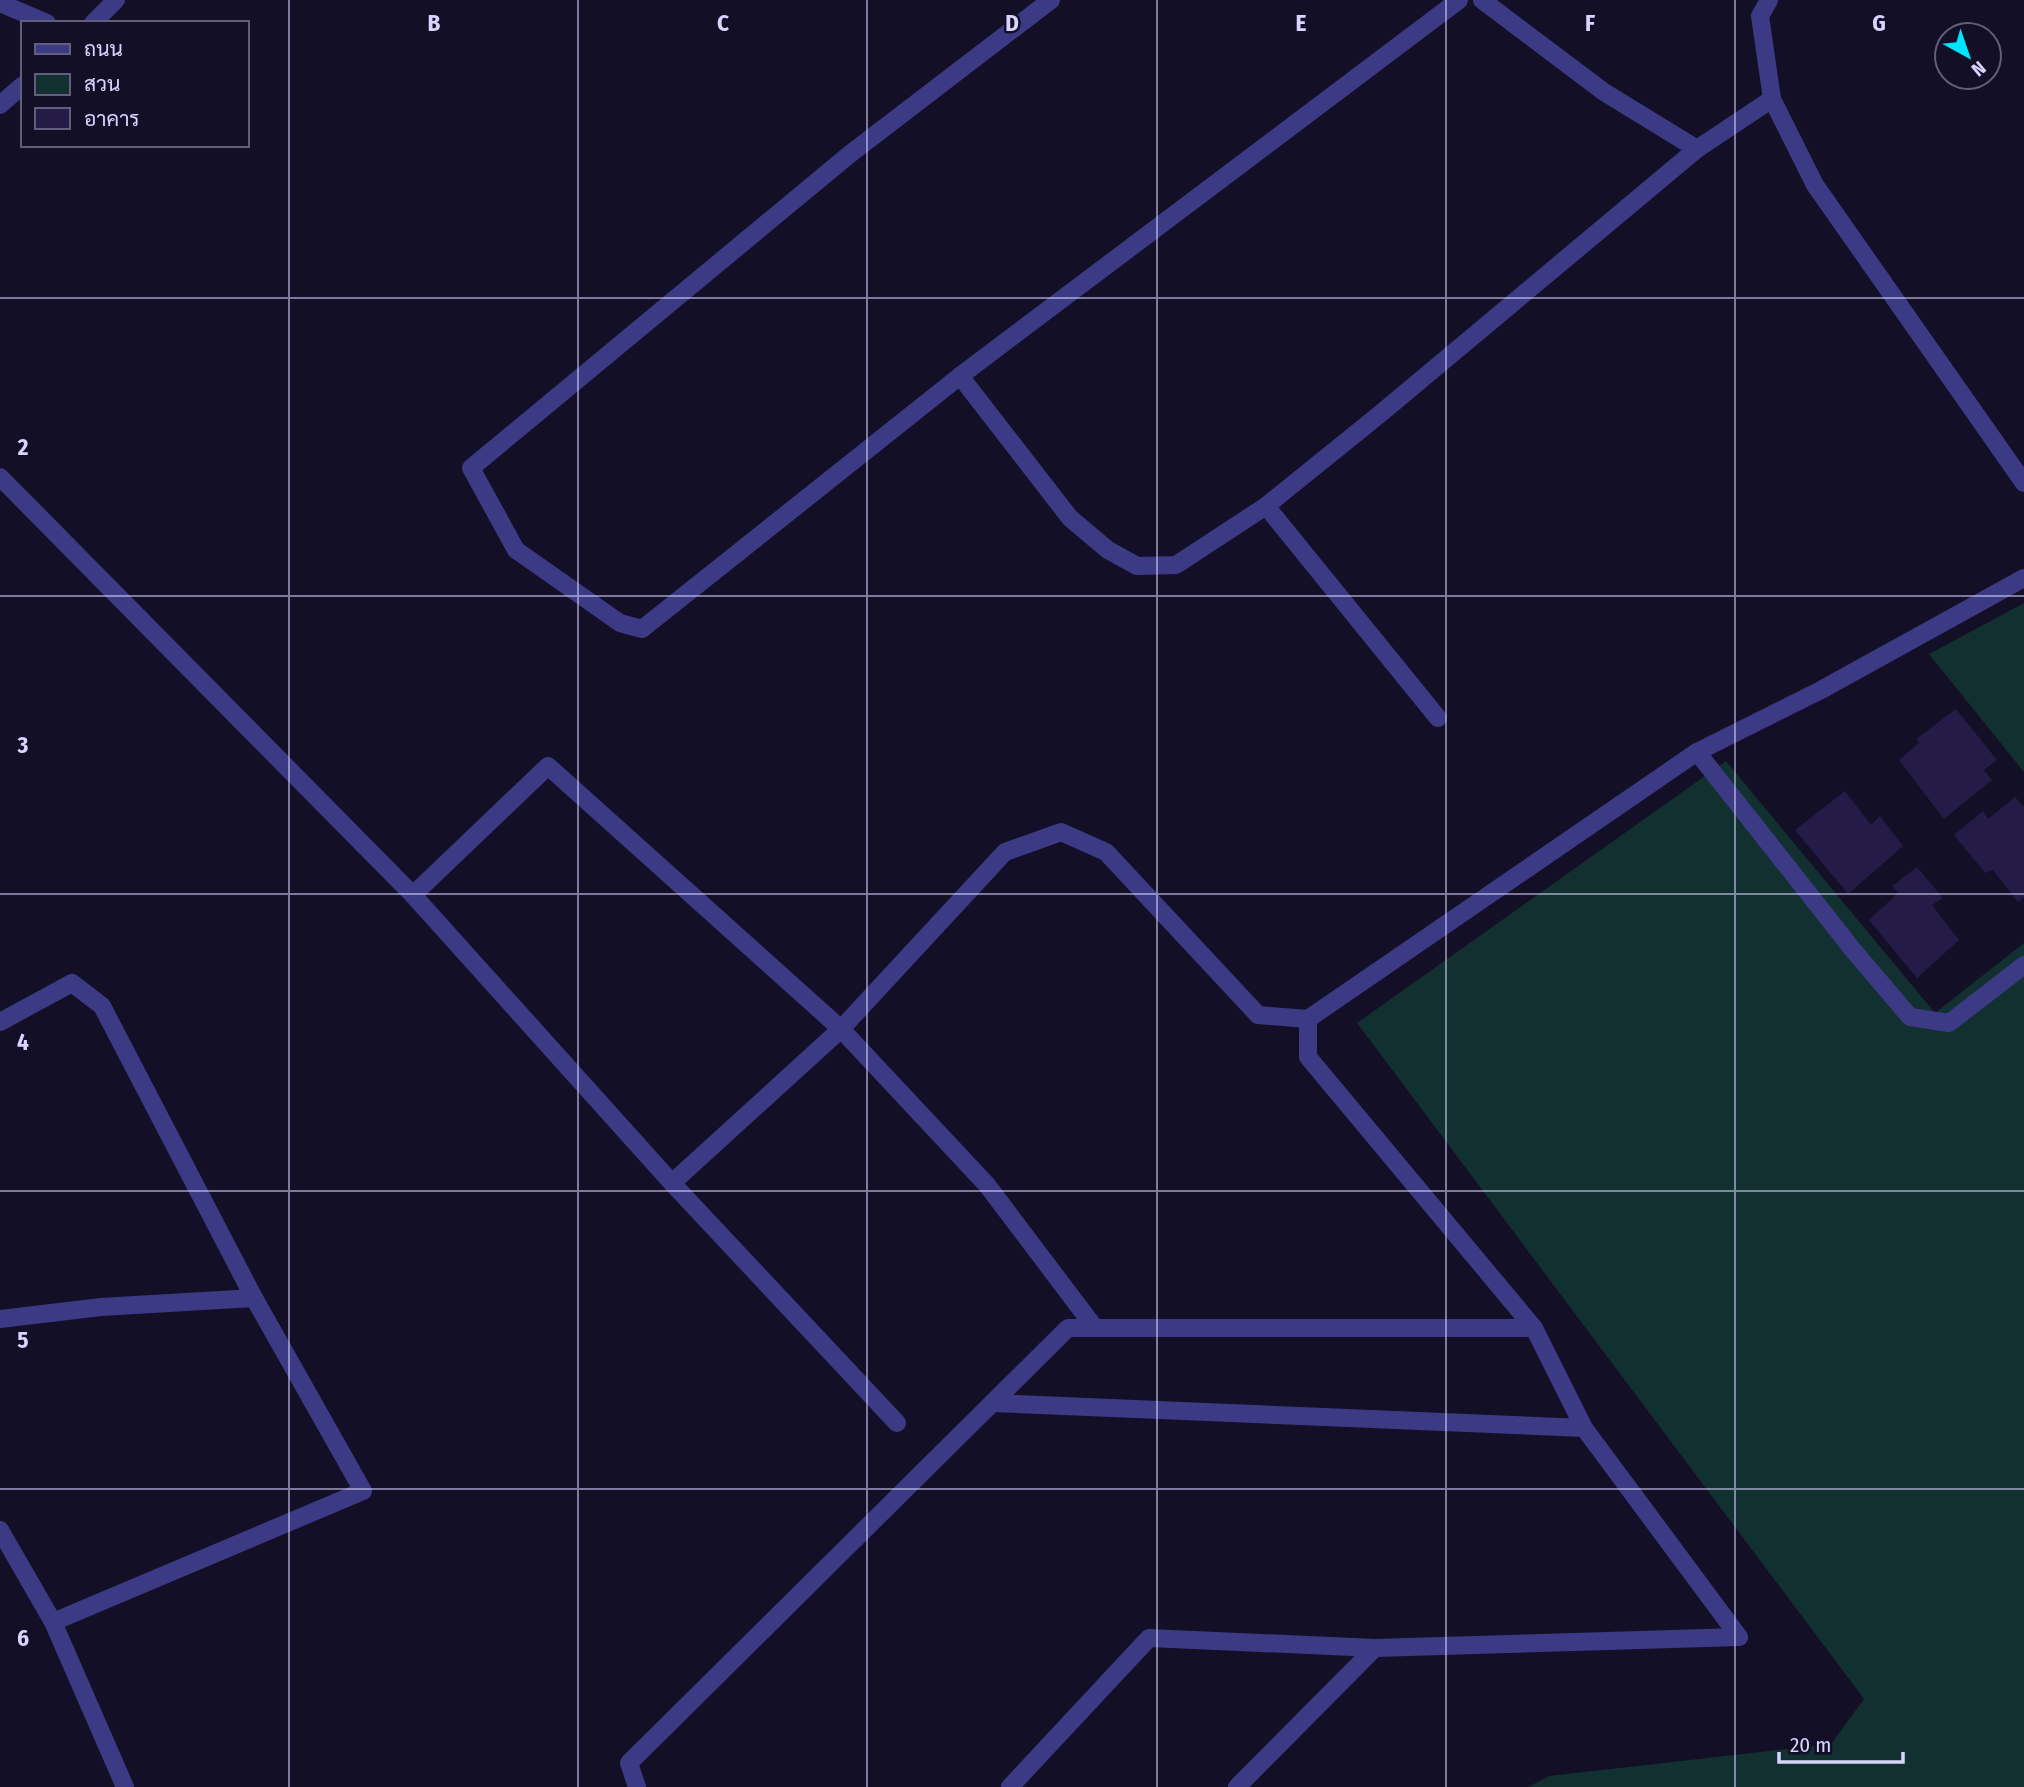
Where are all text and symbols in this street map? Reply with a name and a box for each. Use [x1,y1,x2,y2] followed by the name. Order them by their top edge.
[428,9,441,37] text: B
[717,9,729,37] text: C
[1005,9,1019,37] text: D
[1296,9,1307,37] text: E
[1585,9,1595,37] text: F
[1872,9,1886,37] text: G
[21,21,248,147] legend
[1933,21,2003,91] north arrow
[84,36,123,62] text: ถนน
[1967,56,1990,81] text: N
[84,71,120,97] text: สวน
[84,106,140,132] text: อาคาร
[17,433,29,461] text: 2
[17,731,29,759] text: 3
[17,1028,29,1056] text: 4
[17,1326,29,1354] text: 5
[17,1624,29,1652] text: 6
[1779,1720,1903,1764] scale bar
[1790,1732,1831,1758] text: 20 m

